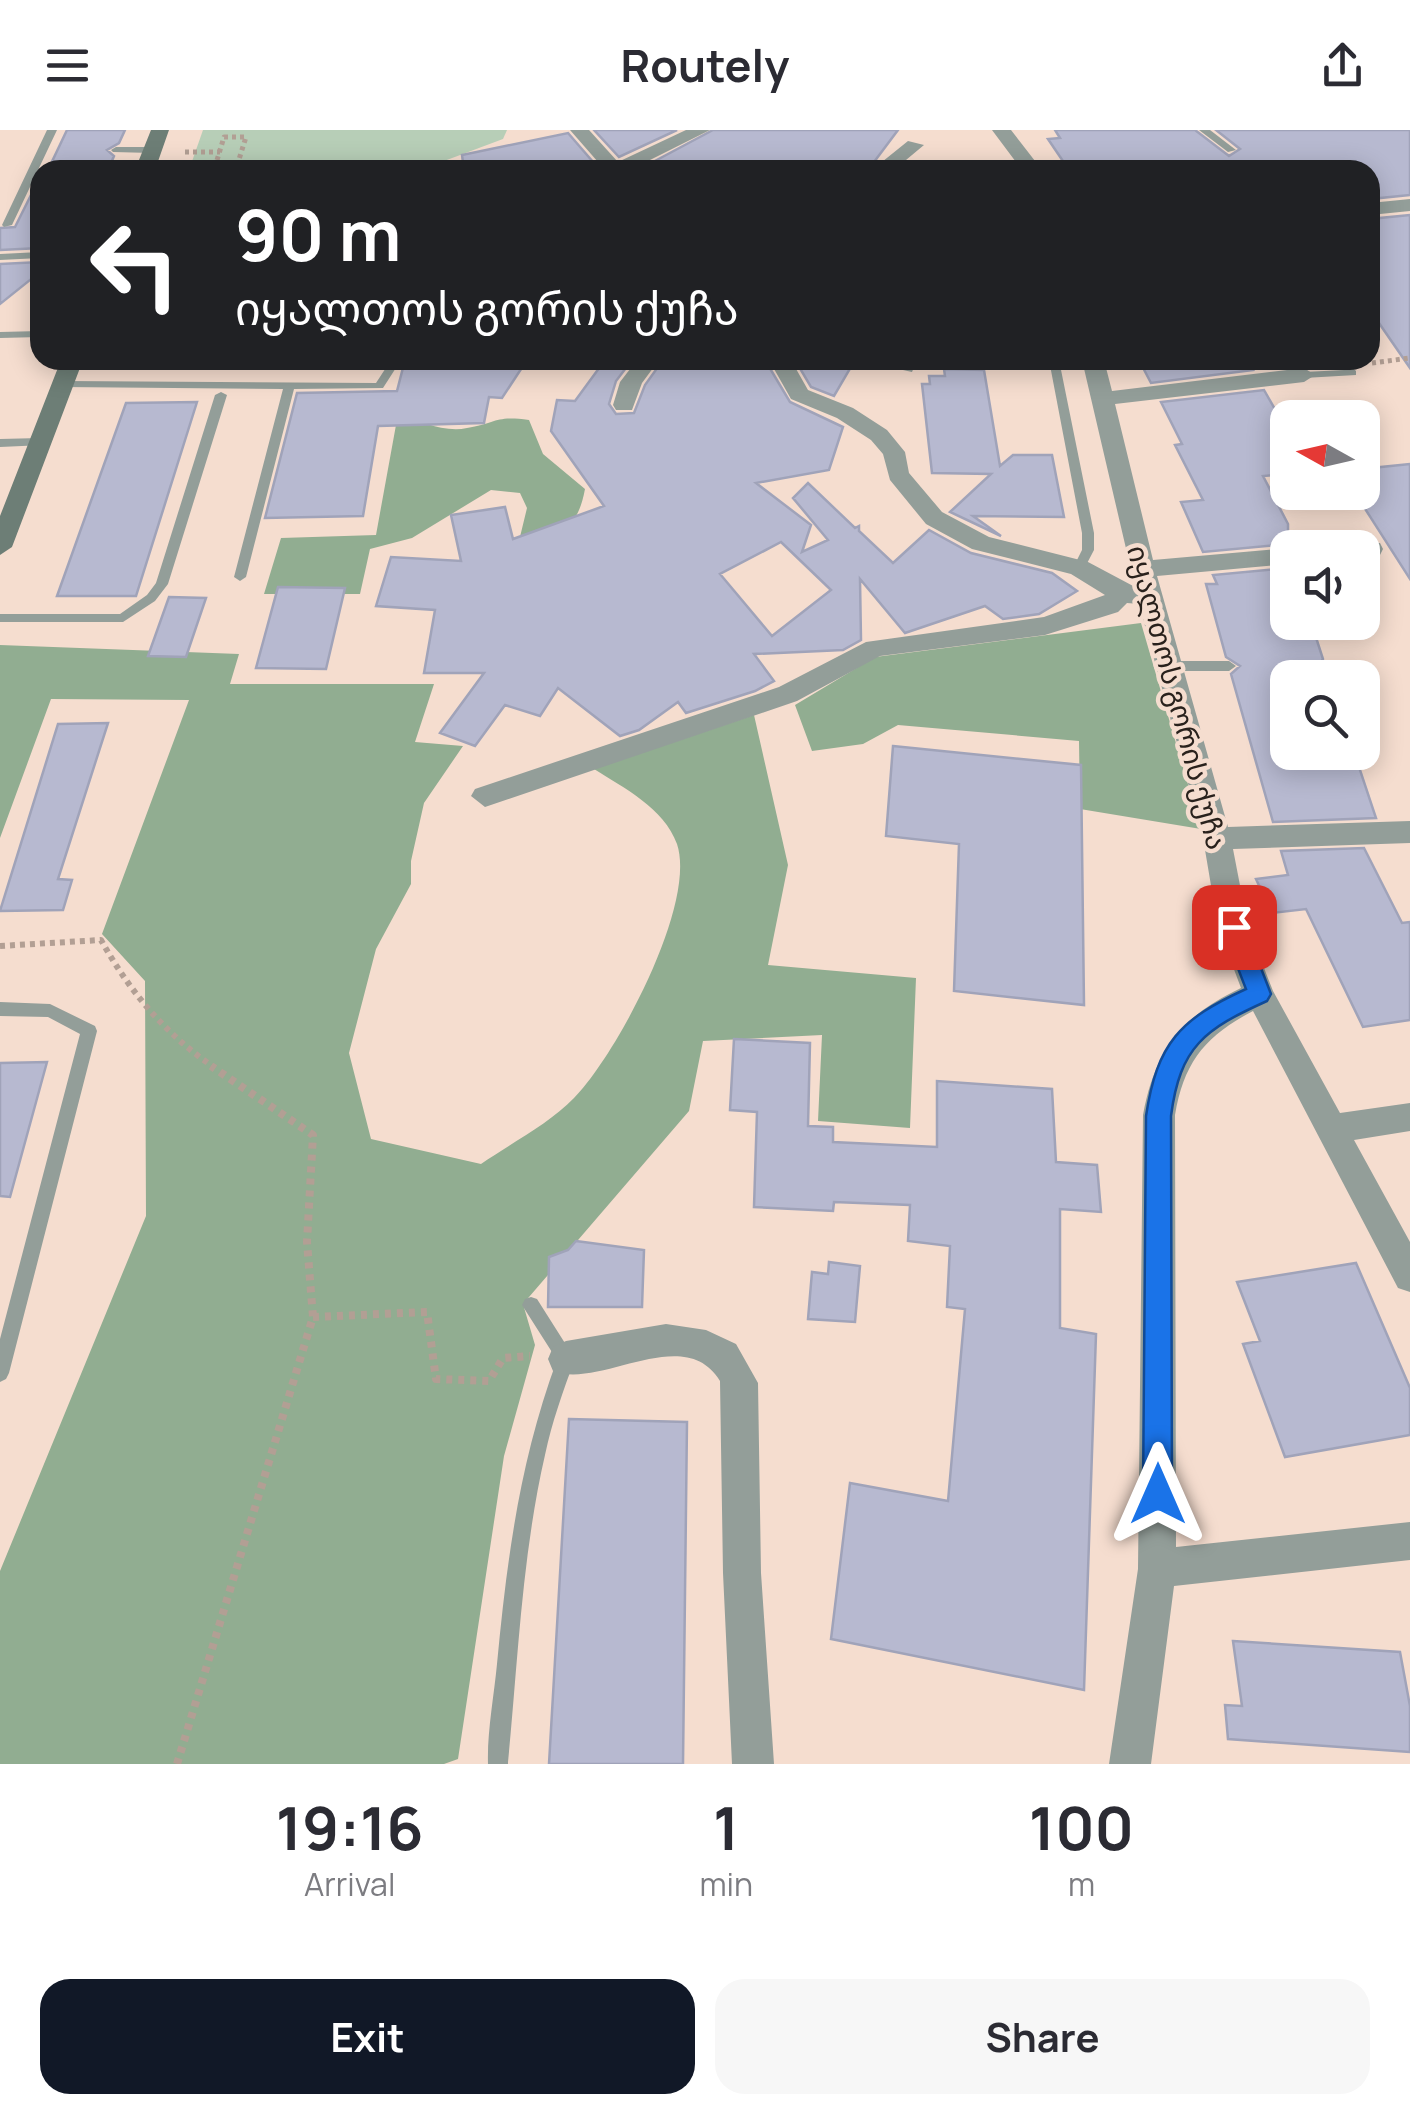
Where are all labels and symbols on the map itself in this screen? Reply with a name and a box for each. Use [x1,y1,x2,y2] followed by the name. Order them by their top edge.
[1270,400,1380,510] north arrow
[1119,541,1237,853] street label: იყალთოს გორის ქუჩა
[1192,885,1277,970] pin
[1106,1442,1210,1546] position arrow

